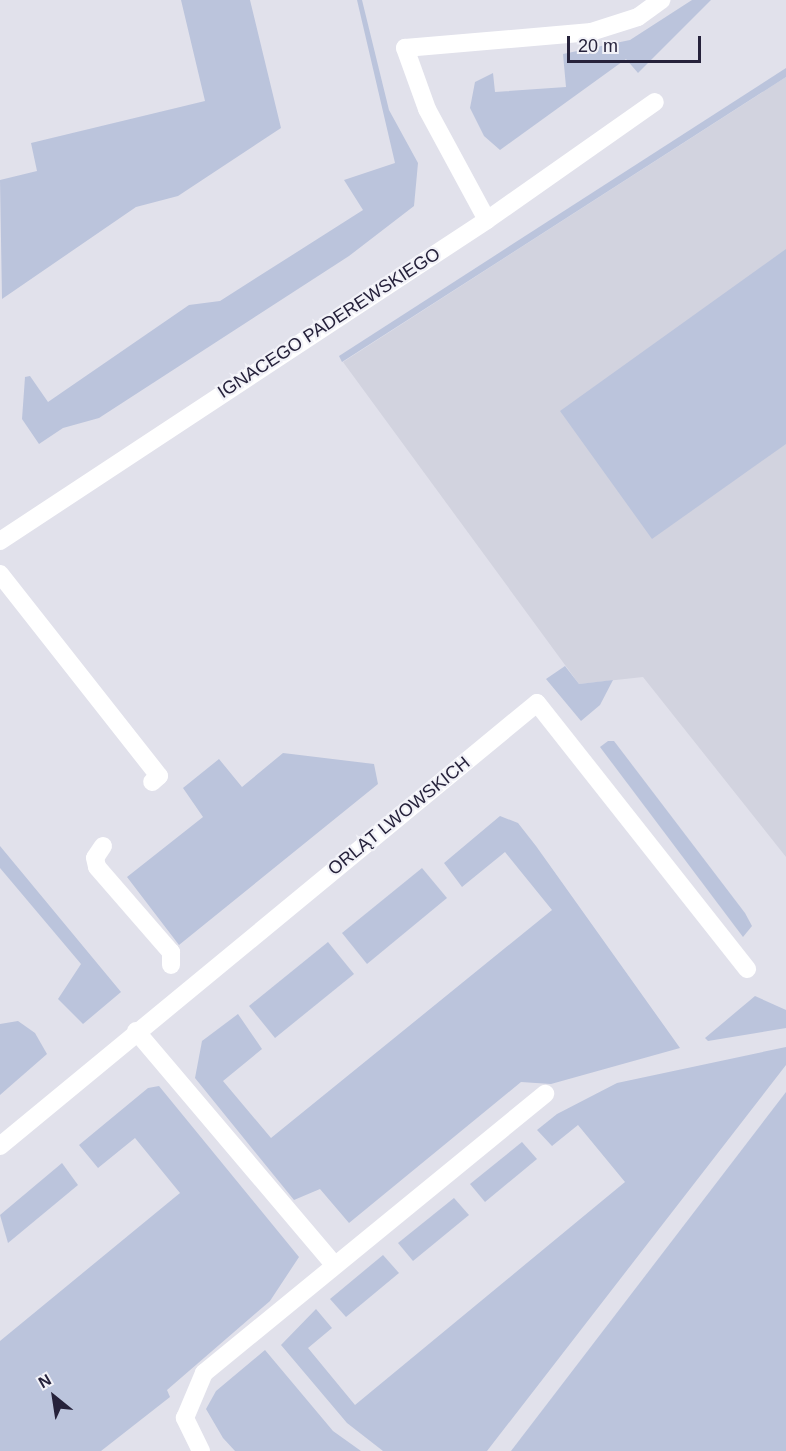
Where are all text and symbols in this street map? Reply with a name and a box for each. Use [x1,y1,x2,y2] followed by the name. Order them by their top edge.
[570,24,704,62] scale bar
[578,36,618,56] text: 20 m
[214,243,444,403] street label: IGNACEGO PADEREWSKIEGO
[324,752,474,880] street label: ORLĄT LWOWSKICH
[24,1367,84,1427] north arrow
[35,1371,54,1391] text: N

